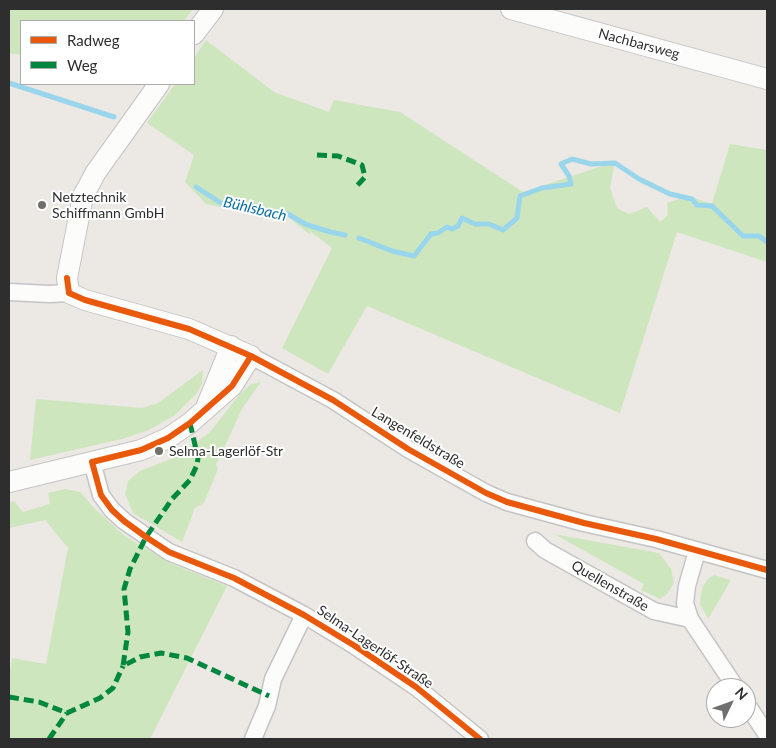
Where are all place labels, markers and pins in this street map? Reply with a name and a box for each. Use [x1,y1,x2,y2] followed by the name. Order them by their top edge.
[52,189,164,222] place label: Netztechnik Schiffmann GmbH
[36,199,48,211] marker: Netztechnik Schiffmann GmbH
[169,443,283,459] place label: Selma-Lagerlöf-Str
[153,445,165,457] marker: Selma-Lagerlöf-Str

